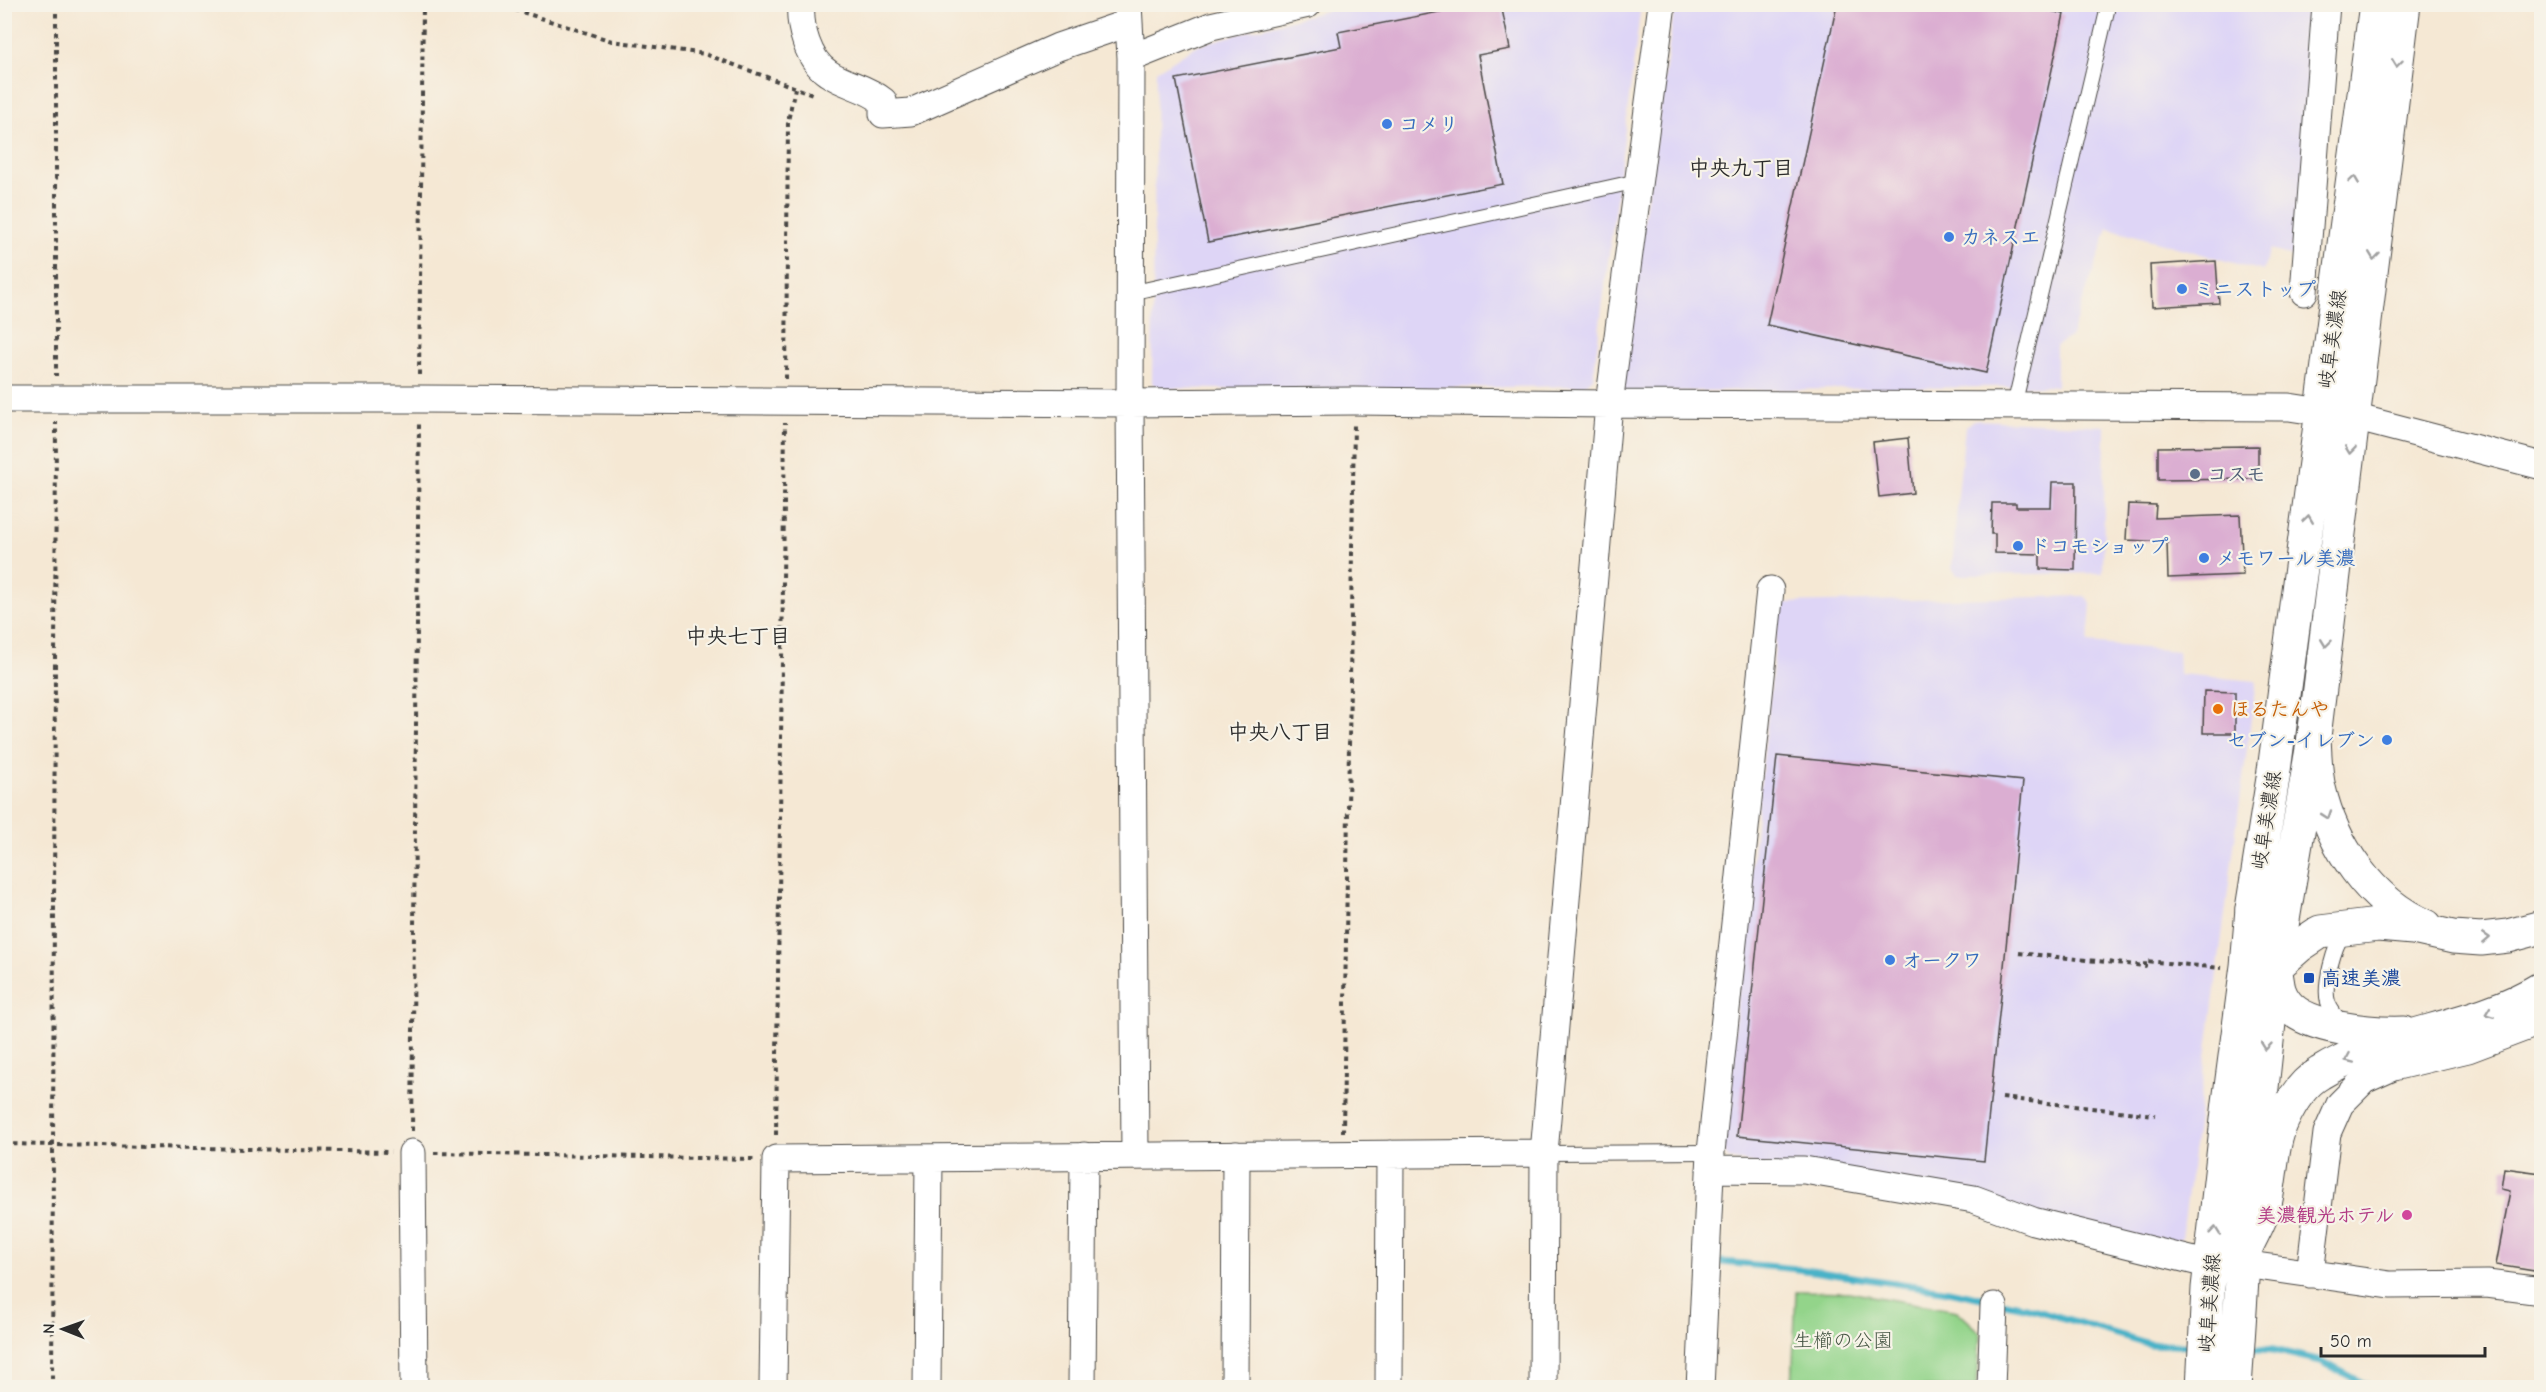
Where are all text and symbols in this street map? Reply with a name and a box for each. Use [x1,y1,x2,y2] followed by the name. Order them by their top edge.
[2391,58,2404,67] one-way arrow
[1399,113,1459,136] place label: コメリ
[1380,117,1394,131] marker: コメリ
[1689,156,1794,180] district label: 中央九丁目
[2347,175,2359,184] one-way arrow
[1961,226,2040,249] place label: カネスエ
[1942,230,1956,244] marker: カネスエ
[2368,252,2380,261] one-way arrow
[2194,278,2316,301] place label: ミニストップ
[2175,282,2189,296] marker: ミニストップ
[2314,288,2351,390] street label: 岐阜美濃線
[2344,445,2357,454] one-way arrow
[2207,463,2266,486] place label: コスモ
[2188,467,2202,481] marker: コスモ
[2301,514,2313,523] one-way arrow
[2030,535,2168,558] place label: ドコモショップ
[2011,539,2025,553] marker: ドコモショップ
[2216,547,2355,570] place label: メモワール美濃
[2197,551,2211,565] marker: メモワール美濃
[686,624,791,648] district label: 中央七丁目
[2320,639,2332,648] one-way arrow
[2230,698,2330,721] place label: ほるたんや
[2211,702,2225,716] marker: ほるたんや
[1228,720,1333,744] district label: 中央八丁目
[2227,729,2375,752] place label: セブン-イレブン
[2380,733,2394,747] marker: セブン-イレブン
[2247,769,2286,871] street label: 岐阜美濃線
[2320,809,2332,820] one-way arrow
[2482,932,2491,945] one-way arrow
[1902,949,1982,972] place label: オークワ
[1883,953,1897,967] marker: オークワ
[2321,967,2401,990] place label: 高速美濃
[2302,971,2316,985] marker: 高速美濃
[2484,1006,2495,1018] one-way arrow
[2260,1042,2273,1051] one-way arrow
[2344,1052,2355,1064] one-way arrow
[2256,1204,2395,1227] place label: 美濃観光ホテル
[2400,1208,2414,1222] marker: 美濃観光ホテル
[2208,1227,2220,1236] one-way arrow
[2195,1252,2224,1354] street label: 岐阜美濃線
[33,1299,93,1359] north arrow
[2321,1320,2484,1358] scale bar
[40,1323,58,1334] text: N
[1793,1329,1893,1352] park label: 生櫛の公園
[2330,1331,2372,1352] text: 50 m

